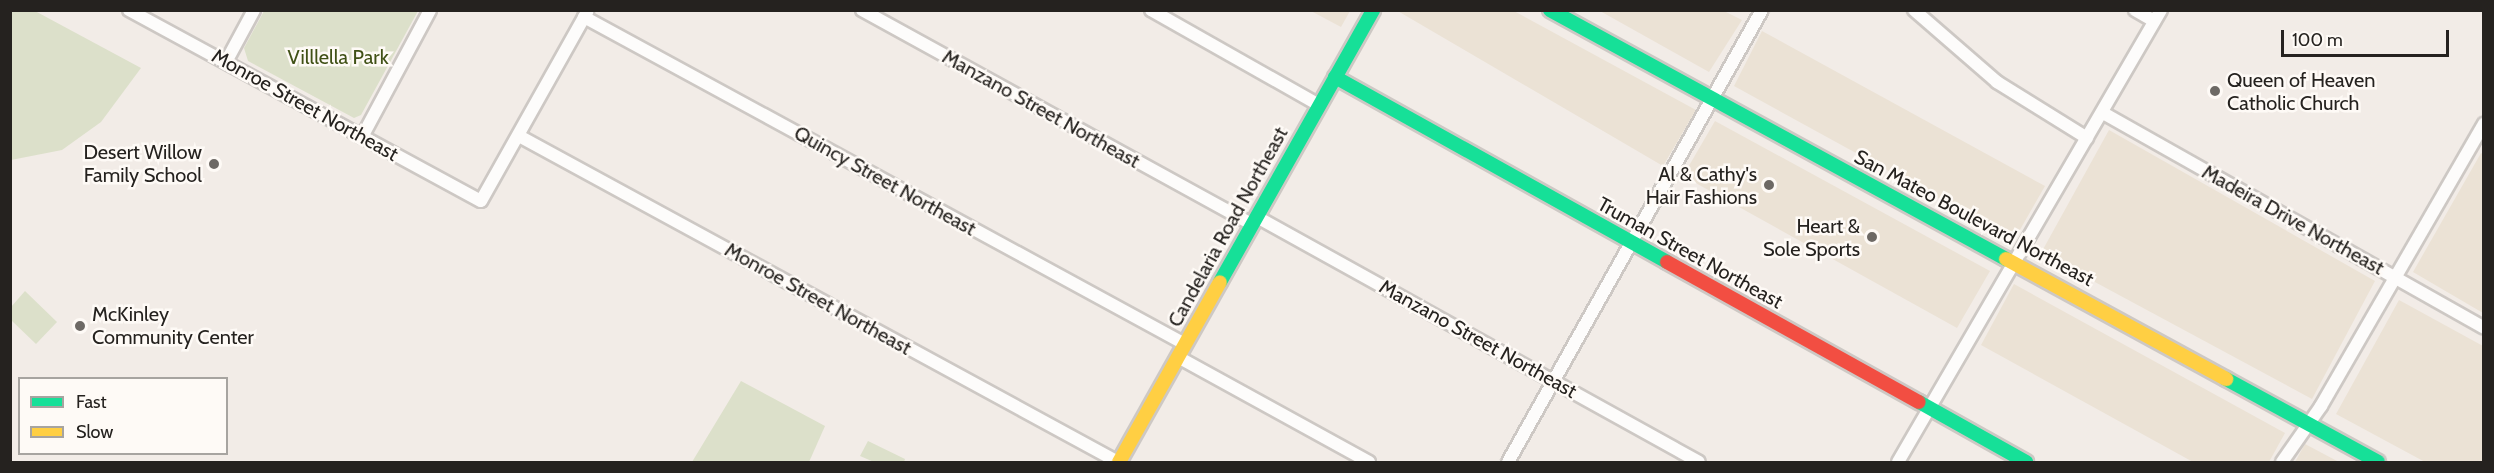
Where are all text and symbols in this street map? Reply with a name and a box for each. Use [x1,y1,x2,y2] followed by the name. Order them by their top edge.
[2284,18,2452,56] scale bar
[2292,29,2343,51] text: 100 m
[208,44,402,166] street label: Monroe Street Northeast
[287,45,389,69] park label: Villlella Park
[938,45,1144,173] street label: Manzano Street Northeast
[2227,68,2375,115] place label: Queen of Heaven Catholic Church
[2208,84,2222,98] marker: Queen of Heaven Catholic Church
[790,121,980,241] street label: Quincy Street Northeast
[1163,123,1293,331] street label: Candelaria Road Northeast
[83,140,202,187] place label: Desert Willow Family School
[1850,145,2098,291] street label: San Mateo Boulevard Northeast
[207,157,221,171] marker: Desert Willow Family School
[2198,160,2388,280] street label: Madeira Drive Northeast
[1646,162,1757,209] place label: Al & Cathy's Hair Fashions
[1762,178,1776,192] marker: Al & Cathy's Hair Fashions
[1593,192,1787,314] street label: Truman Street Northeast
[1763,214,1860,261] place label: Heart & Sole Sports
[1865,230,1879,244] marker: Heart & Sole Sports
[721,238,915,360] street label: Monroe Street Northeast
[1375,275,1581,403] street label: Manzano Street Northeast
[92,302,254,349] place label: McKinley Community Center
[73,319,87,333] marker: McKinley Community Center
[18,377,228,455] legend
[76,391,107,413] text: Fast
[76,421,113,443] text: Slow

